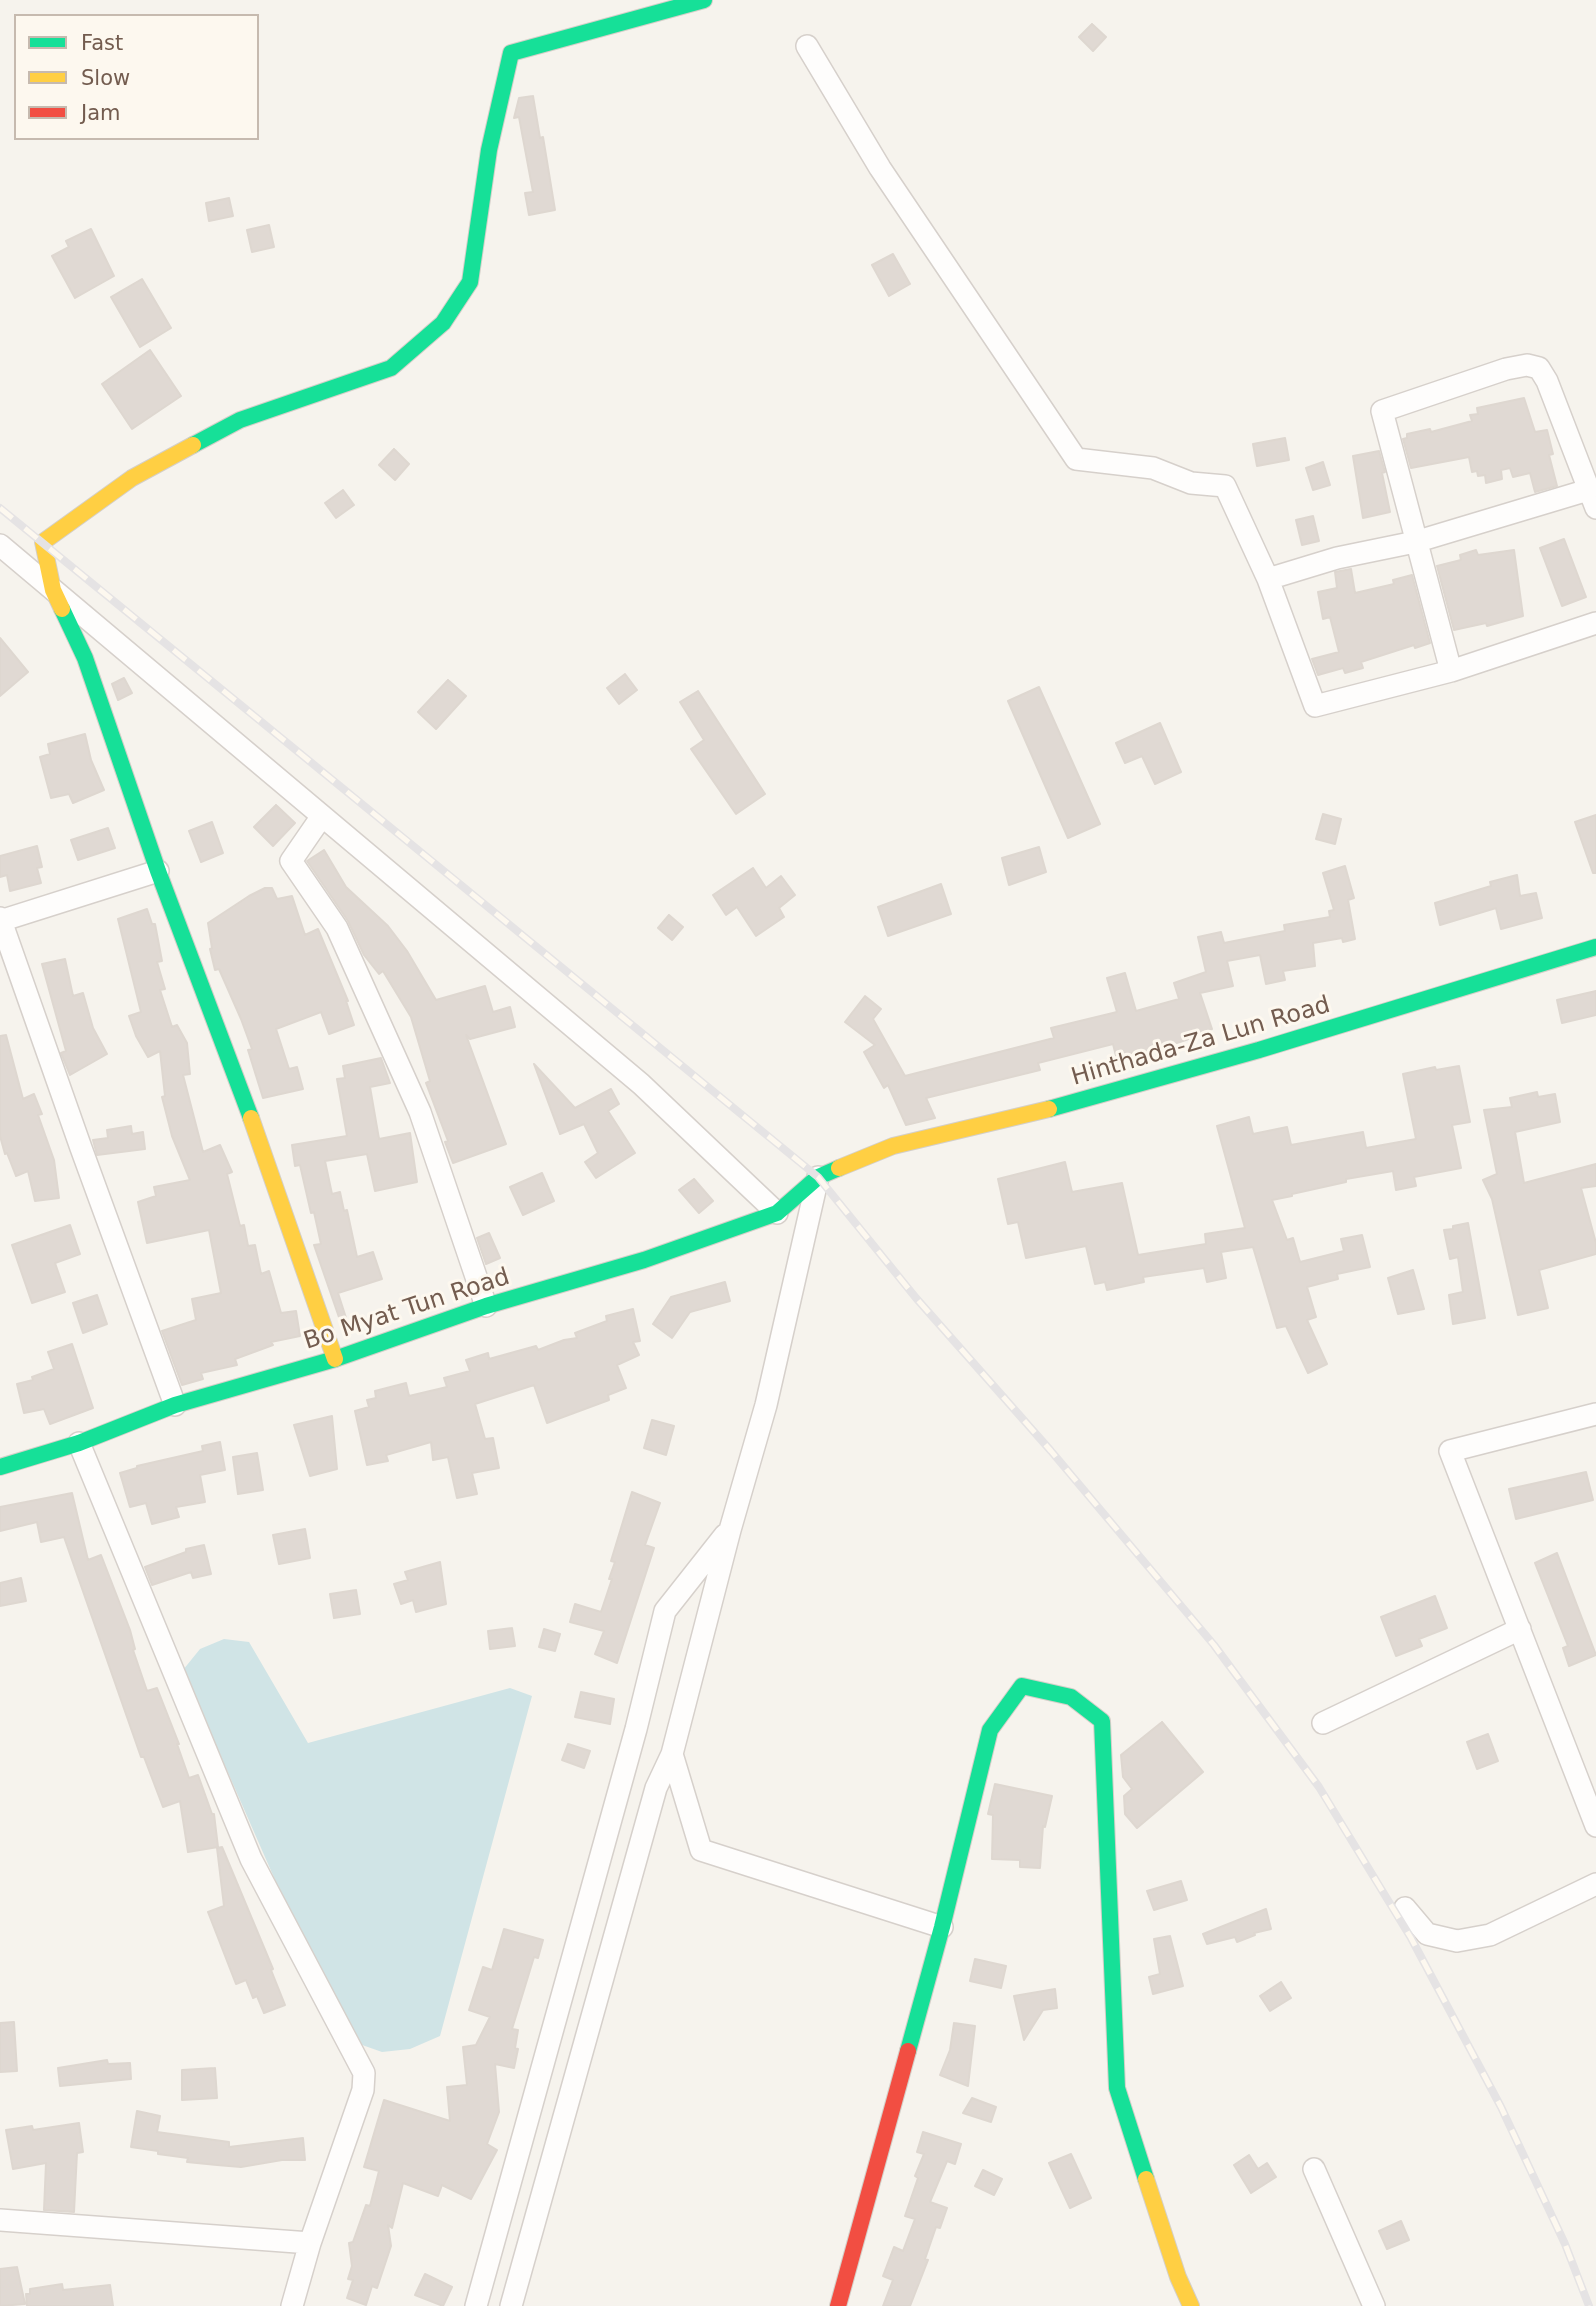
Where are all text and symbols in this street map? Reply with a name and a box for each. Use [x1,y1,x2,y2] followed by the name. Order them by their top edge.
[14,14,259,140] legend
[81,31,123,55] text: Fast
[81,66,130,90] text: Slow
[81,101,121,125] text: Jam
[1068,991,1334,1093] street label: Hinthada-Za Lun Road
[300,1263,514,1357] street label: Bo Myat Tun Road

